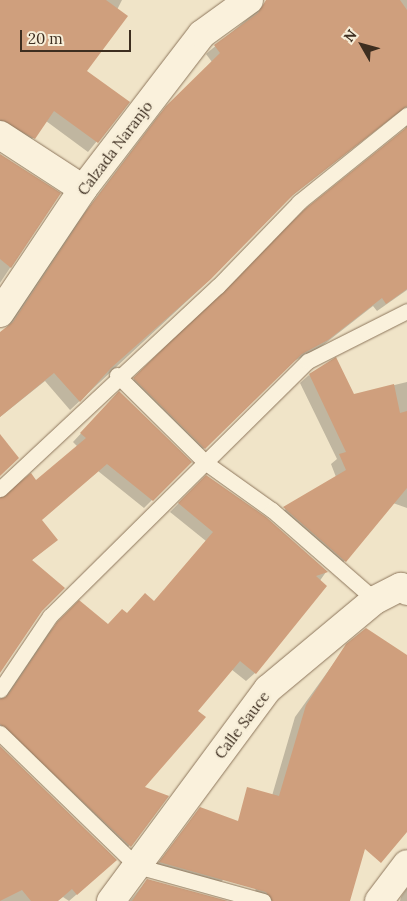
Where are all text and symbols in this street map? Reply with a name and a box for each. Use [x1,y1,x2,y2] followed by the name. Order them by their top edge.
[22,20,134,52] scale bar
[337,20,387,70] north arrow
[340,26,361,46] text: N
[28,29,63,48] text: 20 m
[74,97,156,199] street label: Calzada Naranjo
[211,688,273,762] street label: Calle Sauce

